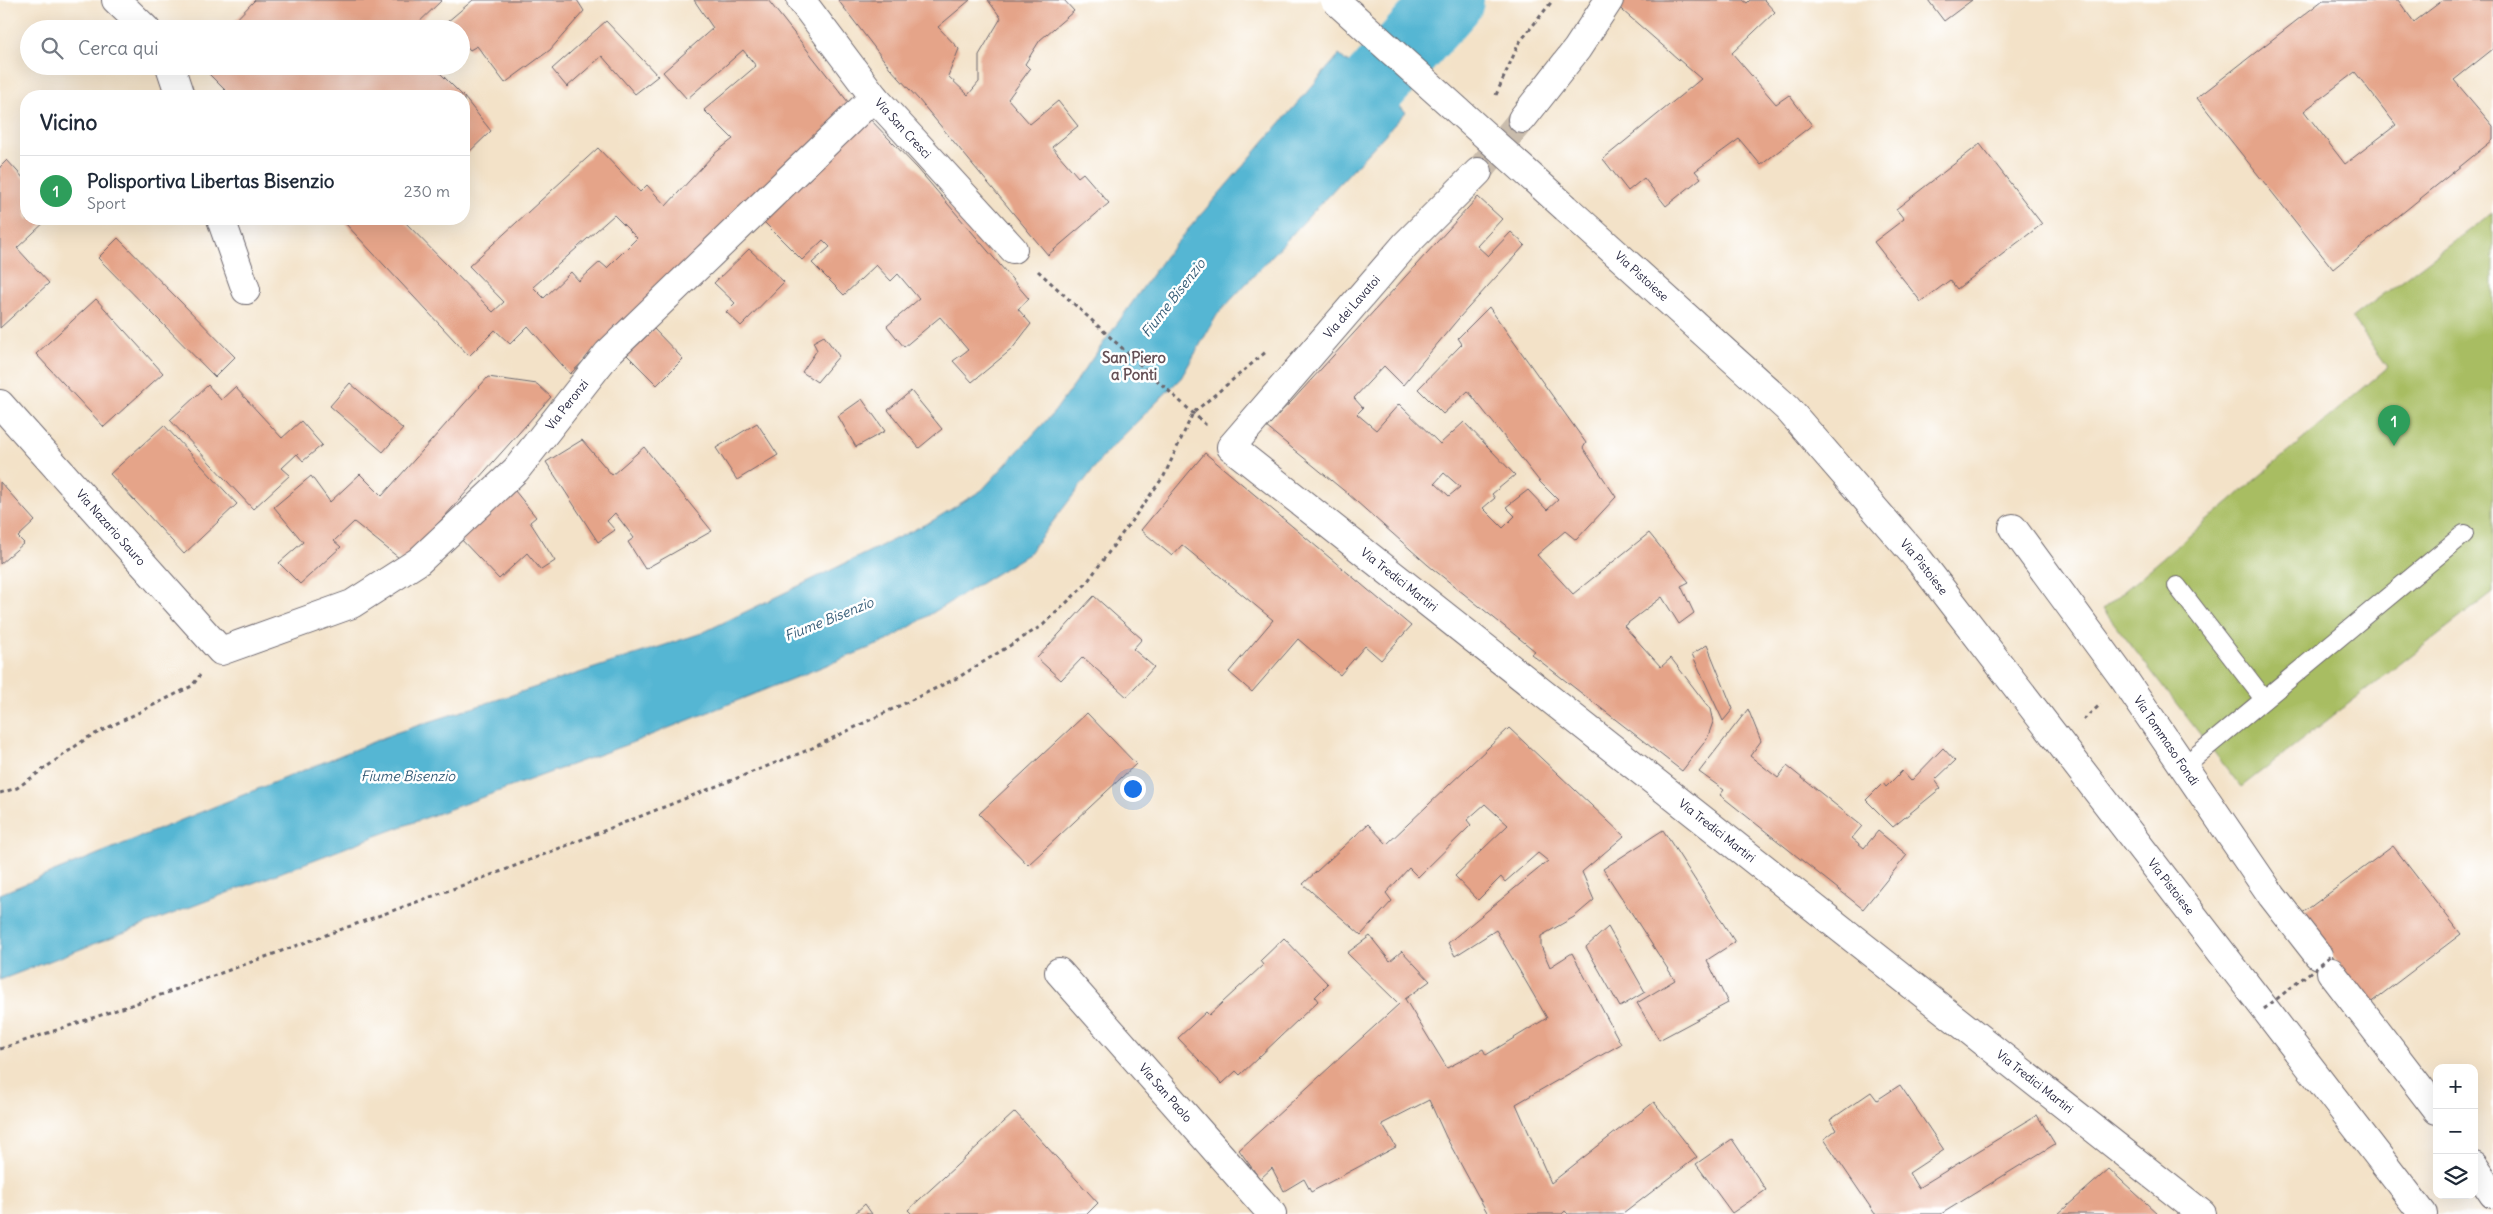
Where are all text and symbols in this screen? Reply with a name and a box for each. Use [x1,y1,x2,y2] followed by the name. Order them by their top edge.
[20,20,470,75] search box
[38,34,66,62] icon: search
[78,36,159,60] text: Cerca qui
[872,95,934,161] street label: Via San Cresci
[40,109,97,136] text: Vicino
[87,169,334,193] text: Polisportiva Libertas Bisenzio
[53,181,59,201] text: 1
[404,181,450,201] text: 230 m
[87,193,126,213] text: Sport
[1612,248,1672,304] street label: Via Pistoiese
[1137,254,1210,341] water label: Fiume Bisenzio
[1320,272,1383,341] street label: Via dei Lavatoi
[1102,348,1167,384] district label: San Piero a Ponti
[542,376,591,433] street label: Via Peronzi
[2378,405,2410,446] pin: 1
[73,486,149,569] street label: Via Nazario Sauro
[1897,536,1951,598] street label: Via Pistoiese
[1358,544,1441,614] street label: Via Tredici Martiri
[782,593,877,645] water label: Fiume Bisenzio
[2131,693,2202,788] street label: Via Tommaso Fondi
[361,767,456,785] water label: Fiume Bisenzio
[1120,776,1146,802] your location
[1676,795,1759,865] street label: Via Tredici Martiri
[2145,855,2198,918] street label: Via Pistoiese
[1994,1047,2076,1116] street label: Via Tredici Martiri
[1136,1060,1196,1125] street label: Via San Paolo
[2433,1064,2478,1199] map controls
[2433,1064,2478,1109] button: +
[2433,1109,2478,1154] button: −
[2433,1154,2478,1199] button: layers

